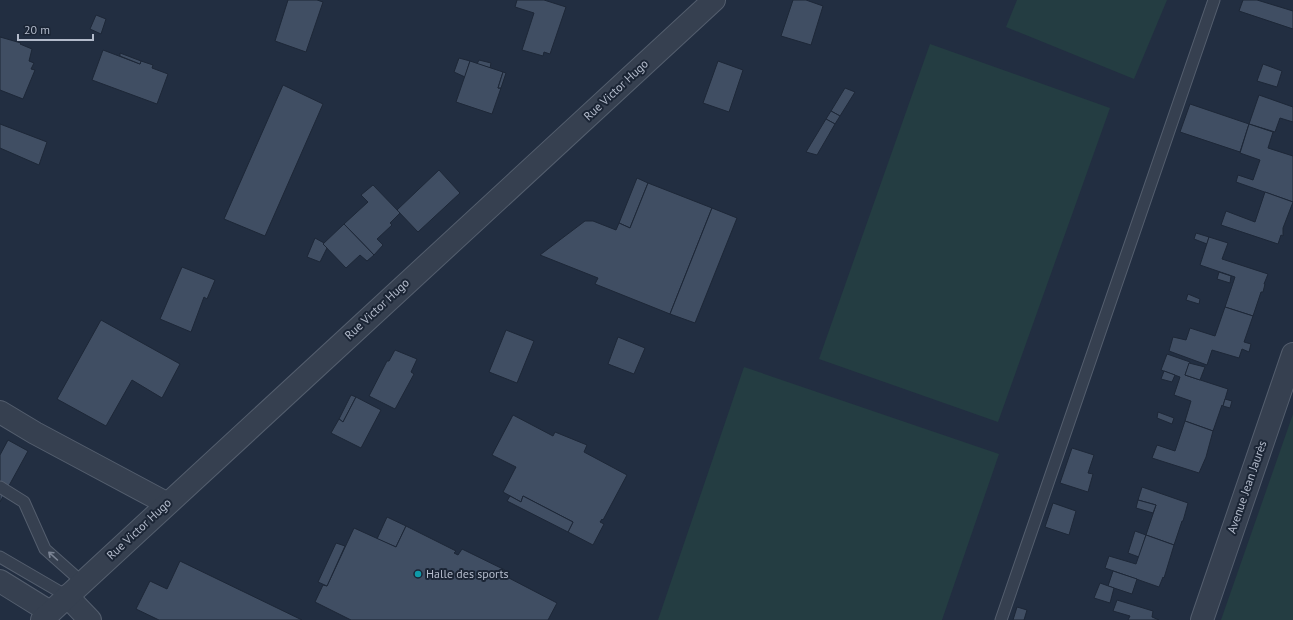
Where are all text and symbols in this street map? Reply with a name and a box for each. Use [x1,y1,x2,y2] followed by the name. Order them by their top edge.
[18,16,93,42] scale bar
[24,22,50,37] text: 20 m
[580,56,651,123] street label: Rue Victor Hugo
[341,275,412,342] street label: Rue Victor Hugo
[1224,438,1269,535] street label: Avenue Jean Jaurès
[103,495,174,562] street label: Rue Victor Hugo
[48,552,58,561] one-way arrow
[426,566,509,581] place label: Halle des sports
[413,569,423,579] marker: Halle des sports

